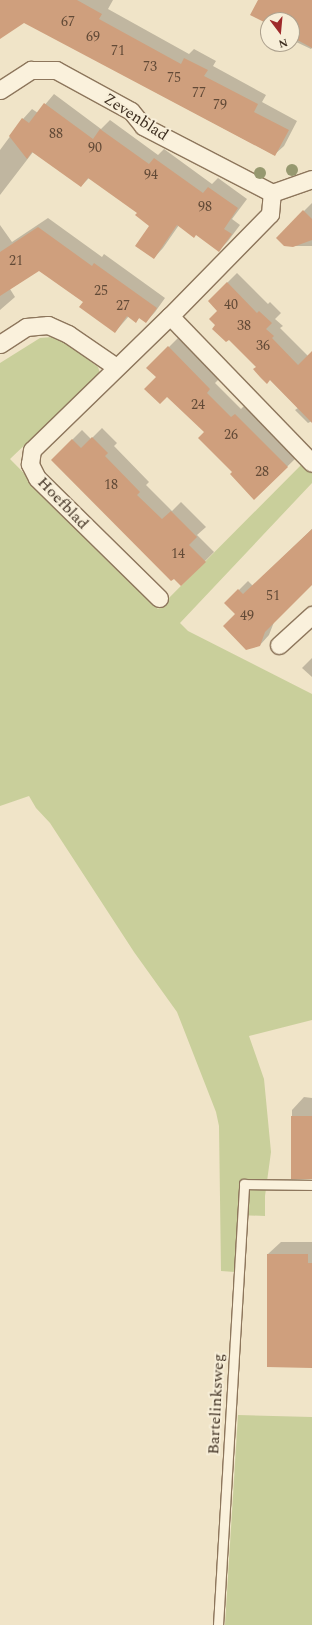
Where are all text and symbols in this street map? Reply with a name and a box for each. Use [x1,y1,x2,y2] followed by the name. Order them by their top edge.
[260,12,300,52] north arrow
[61,14,75,30] house number: 67
[86,29,100,45] house number: 69
[277,34,290,52] text: N
[111,43,125,59] house number: 71
[143,59,157,75] house number: 73
[167,70,181,86] house number: 75
[192,85,206,101] house number: 77
[100,89,172,145] street label: Zevenblad
[213,97,227,113] house number: 79
[49,126,63,142] house number: 88
[88,140,102,156] house number: 90
[144,167,158,183] house number: 94
[198,199,212,215] house number: 98
[9,253,23,269] house number: 21
[94,283,108,299] house number: 25
[224,297,238,313] house number: 40
[116,298,130,314] house number: 27
[237,318,251,334] house number: 38
[256,338,270,354] house number: 36
[191,397,205,413] house number: 24
[224,427,238,443] house number: 26
[255,464,269,480] house number: 28
[33,473,93,533] street label: Hoefblad
[104,477,118,493] house number: 18
[171,546,185,562] house number: 14
[266,588,280,604] house number: 51
[240,608,254,624] house number: 49
[204,1353,228,1455] street label: Bartelinksweg

